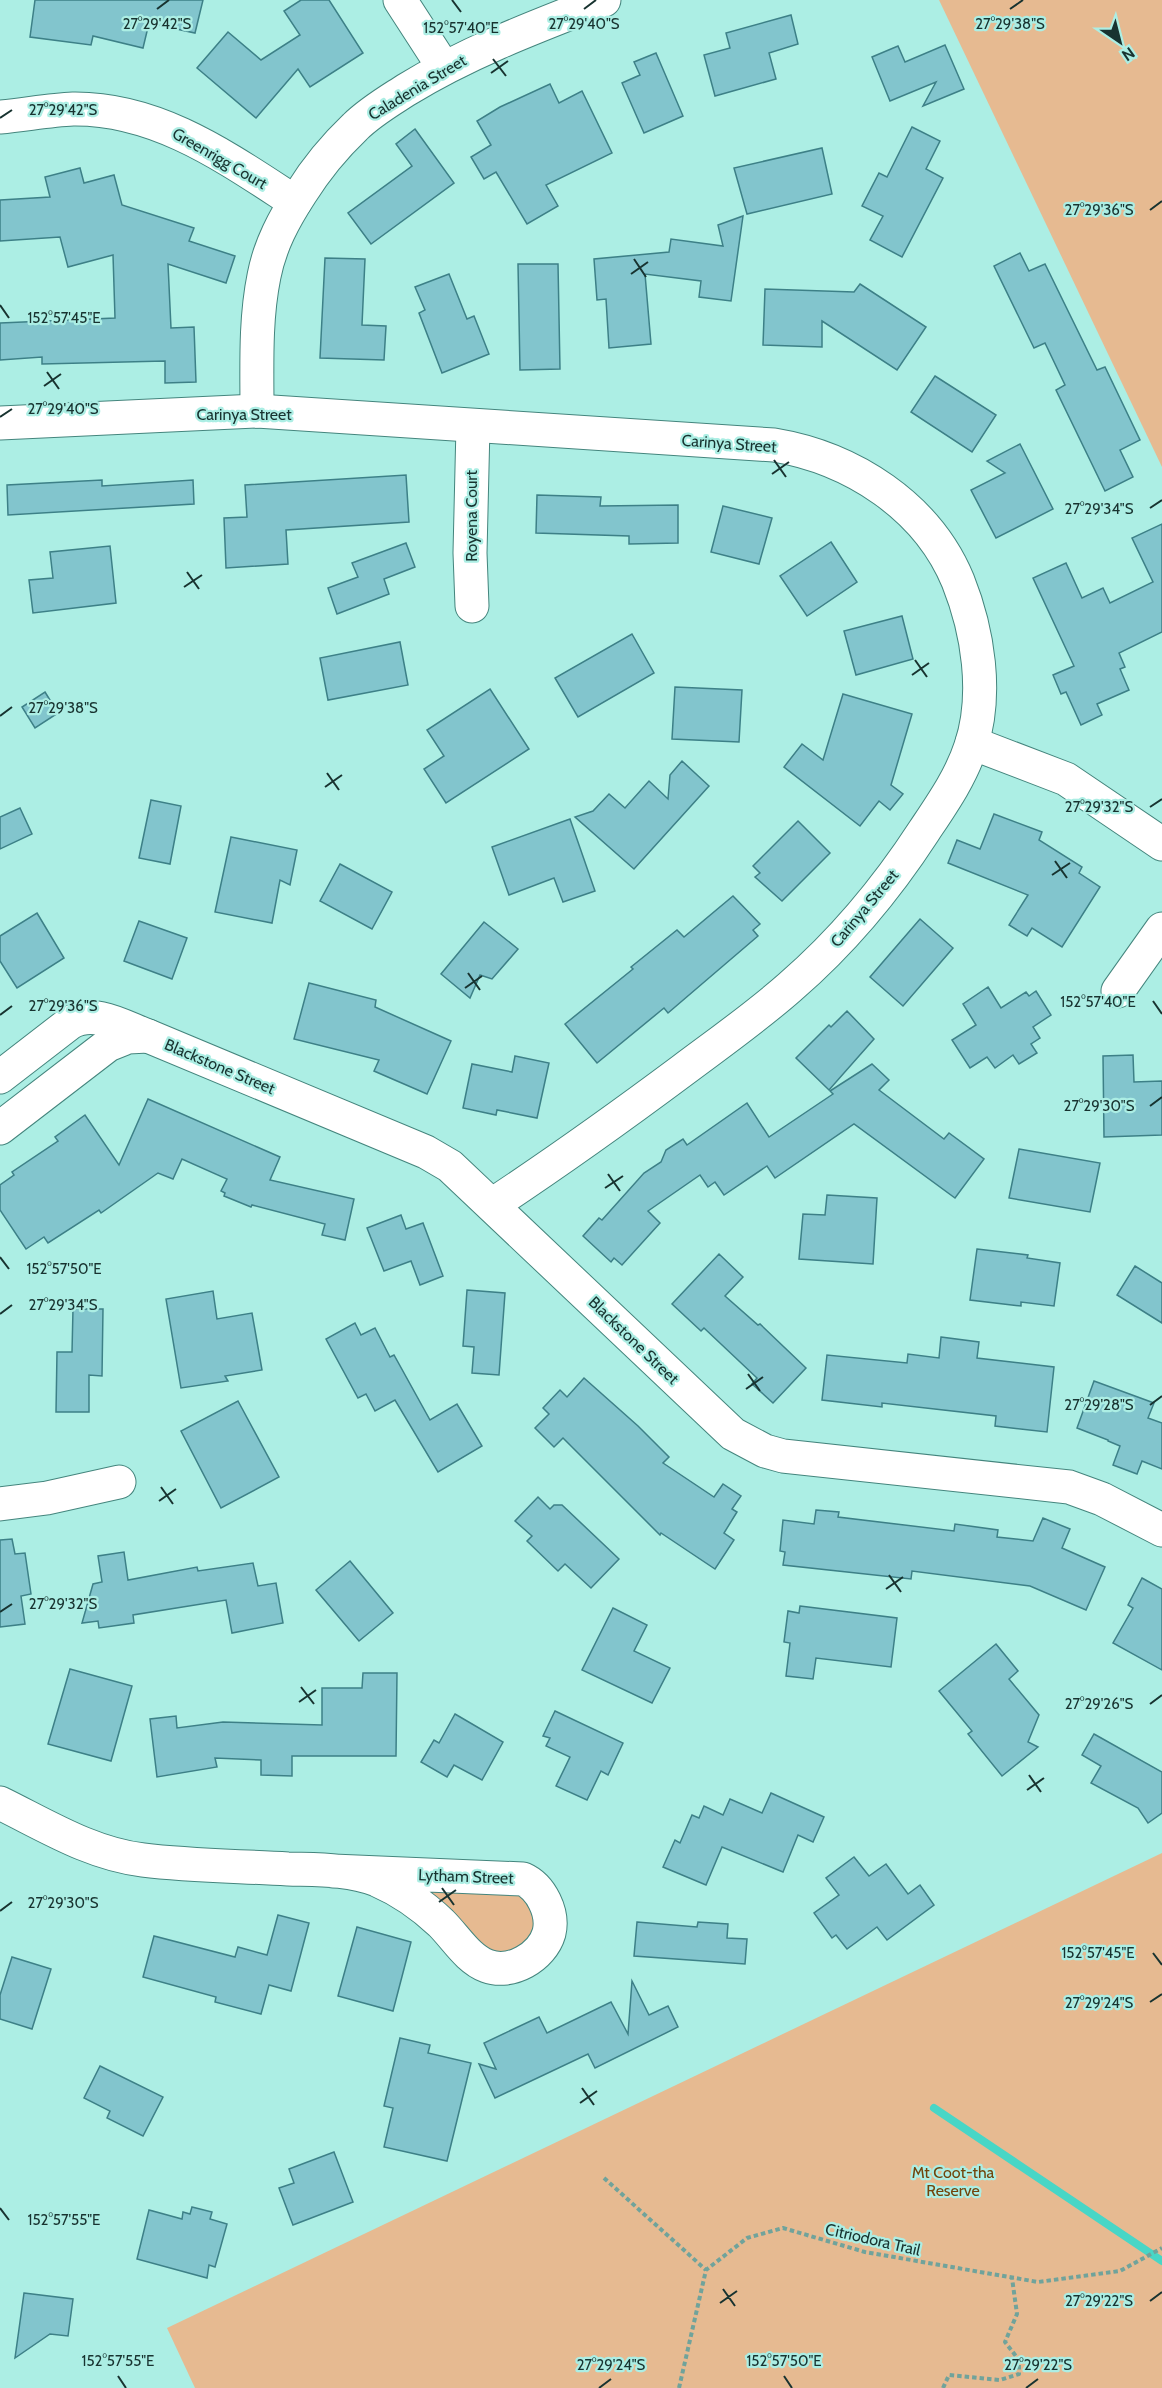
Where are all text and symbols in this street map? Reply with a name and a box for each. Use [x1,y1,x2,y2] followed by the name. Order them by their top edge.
[1090,12,1150,72] north arrow
[123,15,192,33] text: 27°29'42"S
[548,15,620,33] text: 27°29'40"S
[975,15,1045,33] text: 27°29'38"S
[423,19,499,37] text: 152°57'40"E
[1118,43,1138,65] text: N
[365,50,470,124] street label: Caladenia Street
[29,101,98,119] text: 27°29'42"S
[169,124,271,193] street label: Greenrigg Court
[1065,201,1134,219] text: 27°29'36"S
[27,309,101,327] text: 152°57'45"E
[27,400,99,418] text: 27°29'40"S
[196,405,292,424] street label: Carinya Street
[681,431,778,456] street label: Carinya Street
[462,470,481,562] street label: Royena Court
[1065,500,1134,518] text: 27°29'34"S
[28,699,98,717] text: 27°29'38"S
[1065,798,1133,816] text: 27°29'32"S
[827,865,903,951] street label: Carinya Street
[1060,993,1136,1011] text: 152°57'40"E
[29,997,98,1015] text: 27°29'36"S
[162,1035,278,1098] street label: Blackstone Street
[1064,1097,1135,1115] text: 27°29'30"S
[26,1260,102,1278] text: 152°57'50"E
[585,1293,683,1389] street label: Blackstone Street
[29,1296,98,1314] text: 27°29'34"S
[1064,1396,1134,1414] text: 27°29'28"S
[29,1595,97,1613] text: 27°29'32"S
[1065,1695,1134,1713] text: 27°29'26"S
[418,1865,515,1888] street label: Lytham Street
[28,1894,99,1912] text: 27°29'30"S
[1061,1944,1135,1962] text: 152°57'45"E
[1065,1994,1134,2012] text: 27°29'24"S
[912,2163,995,2200] park label: Mt Coot-tha Reserve
[28,2211,100,2229] text: 152°57'55"E
[823,2219,923,2260] street label: Citriodora Trail
[1065,2292,1133,2310] text: 27°29'22"S
[82,2352,154,2370] text: 152°57'55"E
[746,2352,822,2370] text: 152°57'50"E
[577,2356,646,2374] text: 27°29'24"S
[1004,2356,1072,2374] text: 27°29'22"S

